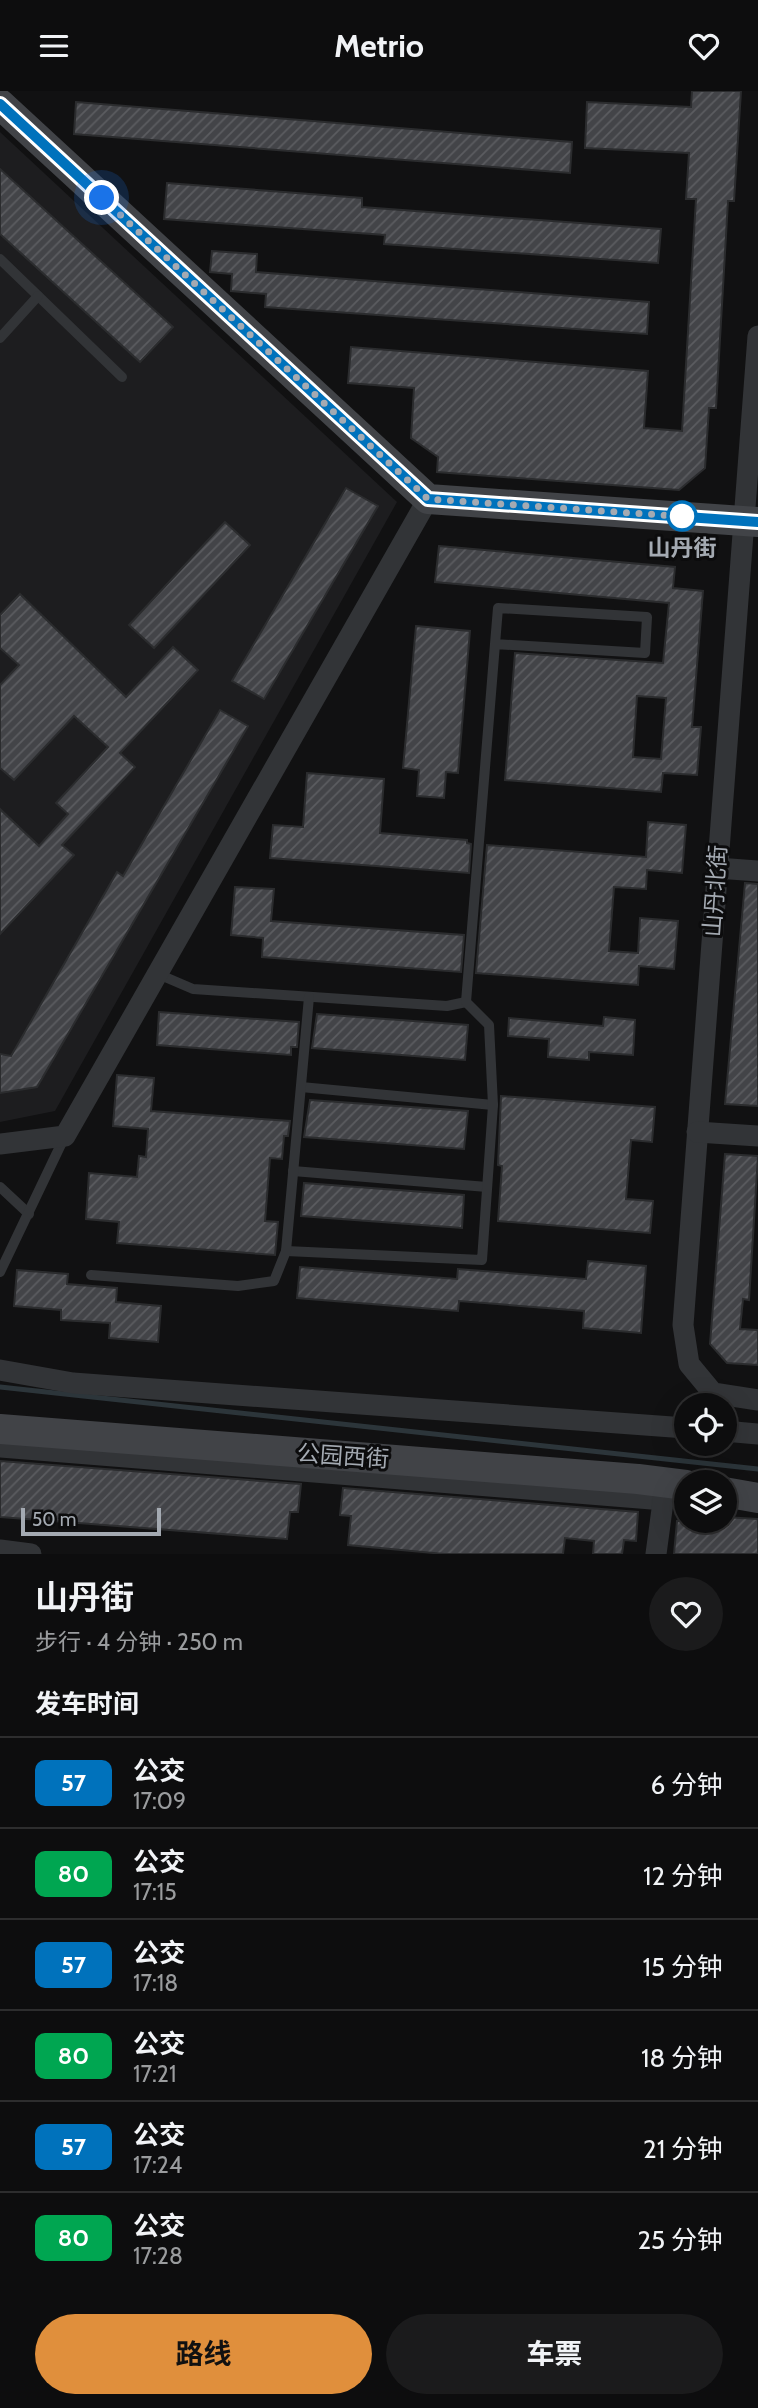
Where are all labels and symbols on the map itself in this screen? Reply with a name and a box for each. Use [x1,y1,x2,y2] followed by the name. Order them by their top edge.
[84,180,119,215] your location
[667,501,697,531] marker: 山丹街
[648,534,717,562] place label: 山丹街
[698,844,732,938] street label: 山丹北街
[296,1439,390,1473] street label: 公园西街
[21,1505,161,1537] scale bar

